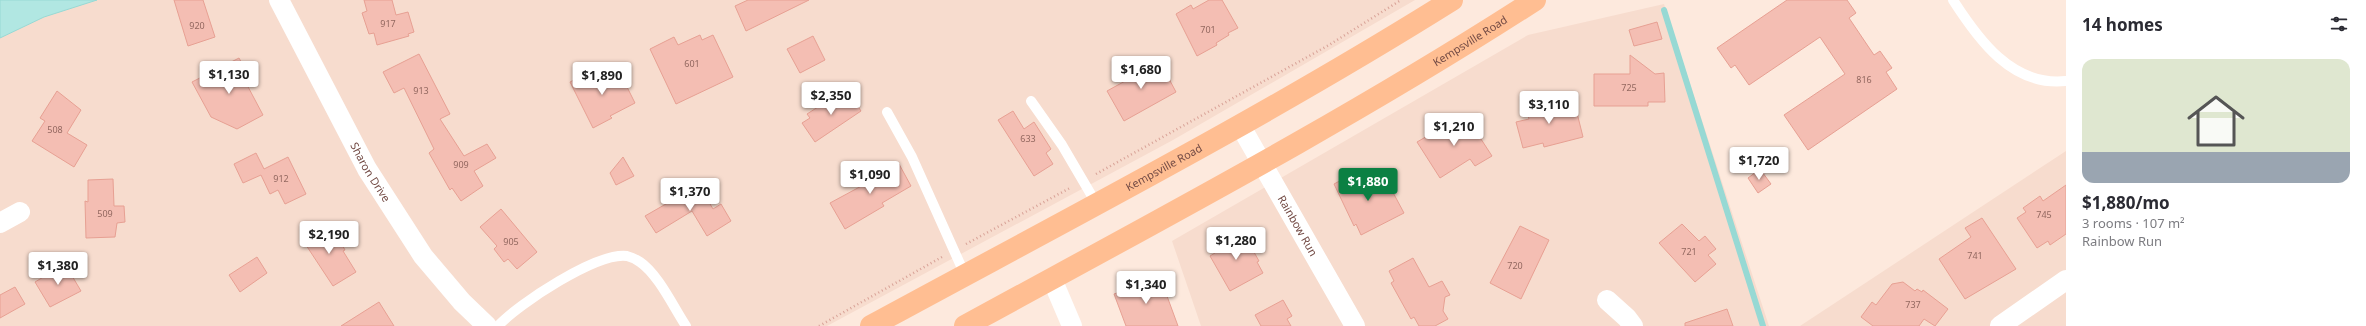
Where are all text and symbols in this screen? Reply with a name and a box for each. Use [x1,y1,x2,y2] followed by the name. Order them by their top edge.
[1430,12,1510,69] street label: Kempsville Road
[2082,13,2163,36] text: 14 homes
[2328,13,2350,35] icon: filters
[380,17,396,30] house number: 917
[189,19,205,32] house number: 920
[1200,23,1216,36] house number: 701
[1108,56,1174,90] pin: $1,680
[684,57,700,70] house number: 601
[1121,60,1161,78] text: $1,680
[196,61,262,95] pin: $1,130
[569,62,635,96] pin: $1,890
[209,65,249,83] text: $1,130
[582,66,622,84] text: $1,890
[1856,73,1872,86] house number: 816
[1621,81,1637,94] house number: 725
[798,82,864,116] pin: $2,350
[413,84,429,97] house number: 913
[2180,85,2252,157] icon: home
[811,86,851,104] text: $2,350
[1516,91,1582,125] pin: $3,110
[1529,95,1569,113] text: $3,110
[1421,113,1487,147] pin: $1,210
[1434,117,1474,135] text: $1,210
[47,123,63,136] house number: 508
[1020,132,1036,145] house number: 633
[347,140,394,205] street label: Sharon Drive
[1123,140,1205,194] street label: Kempsville Road
[1726,147,1792,181] pin: $1,720
[1739,151,1779,169] text: $1,720
[453,158,469,171] house number: 909
[837,161,903,195] pin: $1,090
[850,165,890,183] text: $1,090
[1335,168,1401,202] pin: $1,880
[273,172,289,185] house number: 912
[1348,172,1388,190] text: $1,880
[657,178,723,212] pin: $1,370
[670,182,710,200] text: $1,370
[2082,191,2170,214] text: $1,880/mo
[1275,192,1321,259] street label: Rainbow Run
[97,207,113,220] house number: 509
[2036,208,2052,221] house number: 745
[2082,214,2185,232] text: 3 rooms · 107 m²
[296,221,362,255] pin: $2,190
[309,225,349,243] text: $2,190
[1203,227,1269,261] pin: $1,280
[1216,231,1256,249] text: $1,280
[2082,232,2162,250] text: Rainbow Run
[503,235,519,248] house number: 905
[1681,245,1697,258] house number: 721
[1967,249,1983,262] house number: 741
[25,252,91,286] pin: $1,380
[38,256,78,274] text: $1,380
[1507,259,1523,272] house number: 720
[1113,271,1179,305] pin: $1,340
[1126,275,1166,293] text: $1,340
[1905,298,1921,311] house number: 737

